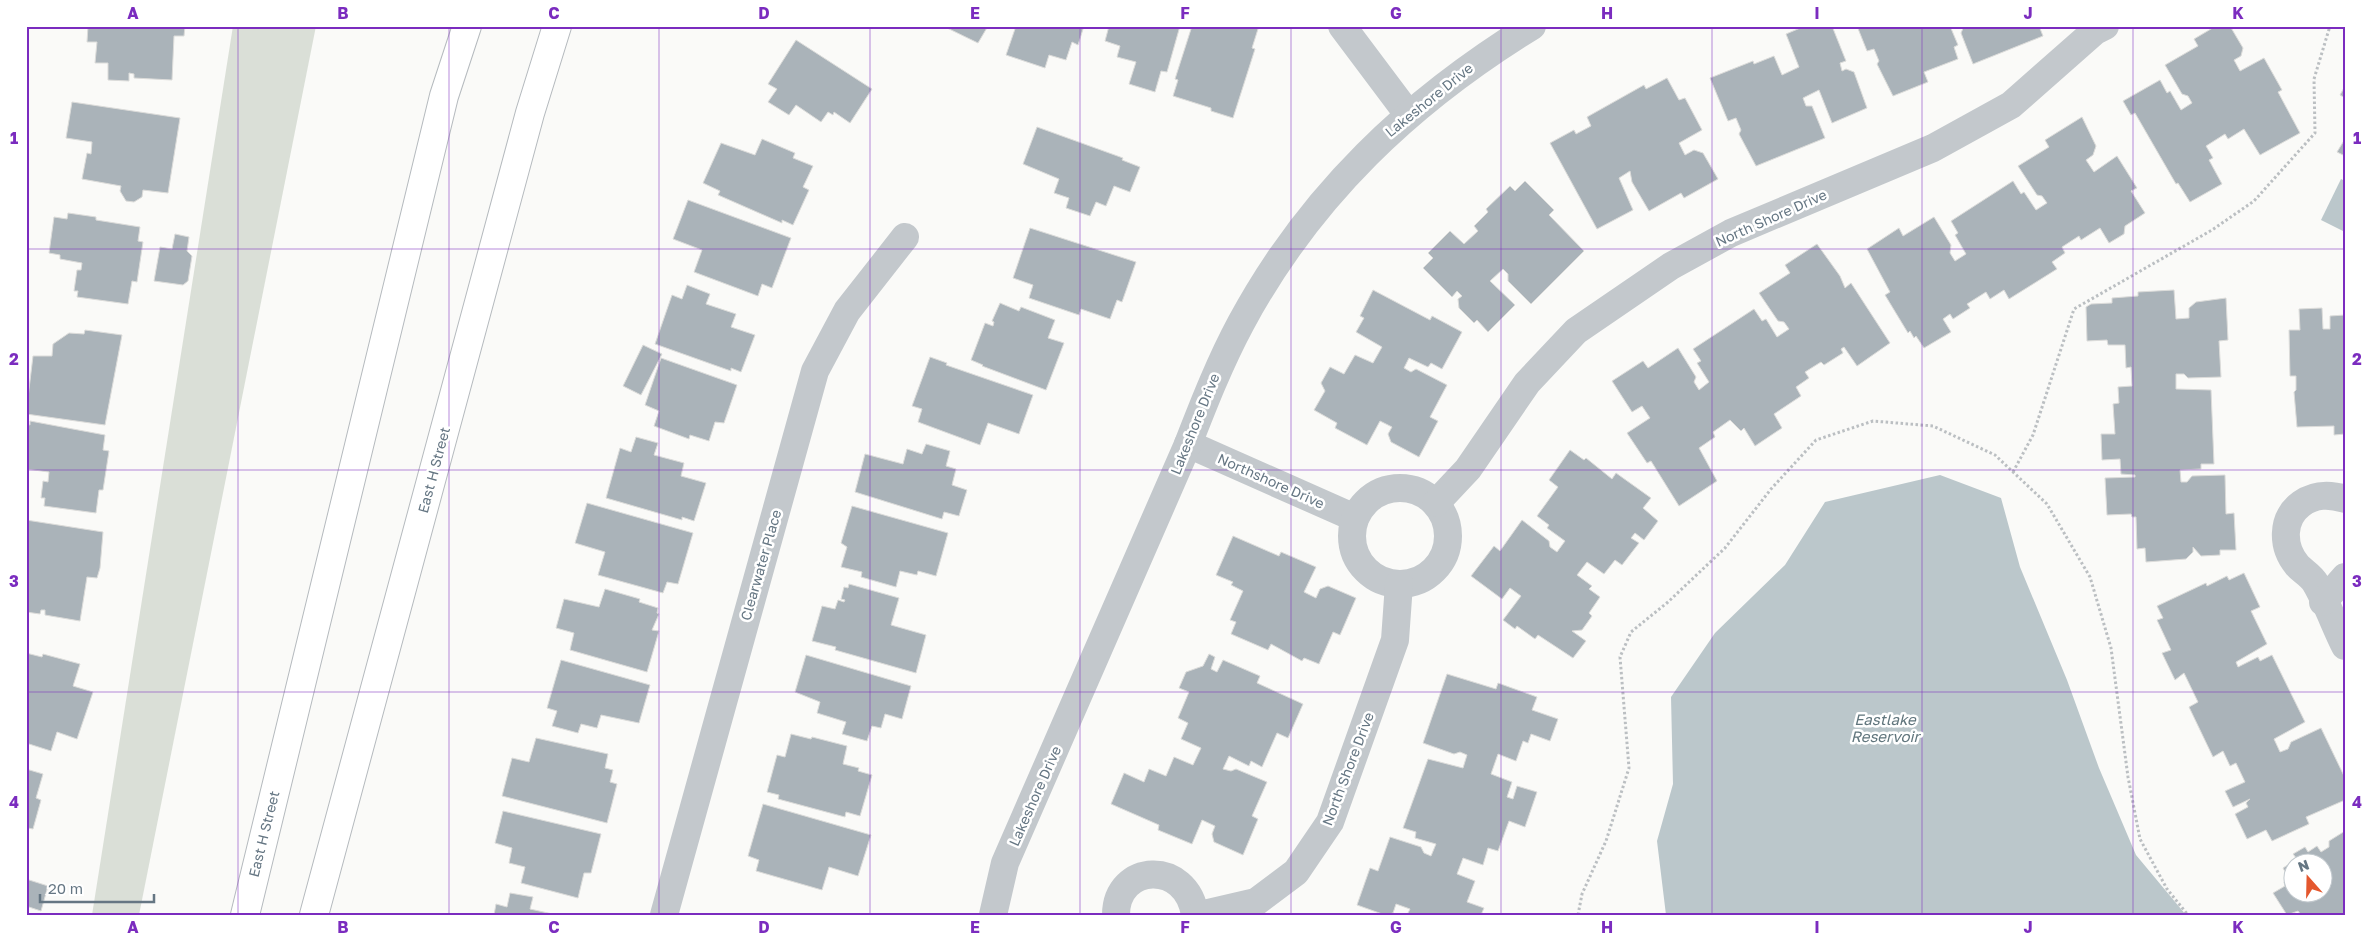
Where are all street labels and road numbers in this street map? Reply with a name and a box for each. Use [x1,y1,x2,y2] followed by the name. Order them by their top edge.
[1381,59,1476,140] street label: Lakeshore Drive
[1712,185,1829,250] street label: North Shore Drive
[1166,371,1223,477] street label: Lakeshore Drive
[414,425,453,515] street label: East H Street
[1215,449,1327,512] street label: Northshore Drive
[737,508,784,622] street label: Clearwater Place
[1318,710,1377,828] street label: North Shore Drive
[1005,743,1064,849] street label: Lakeshore Drive
[245,789,282,879] street label: East H Street

